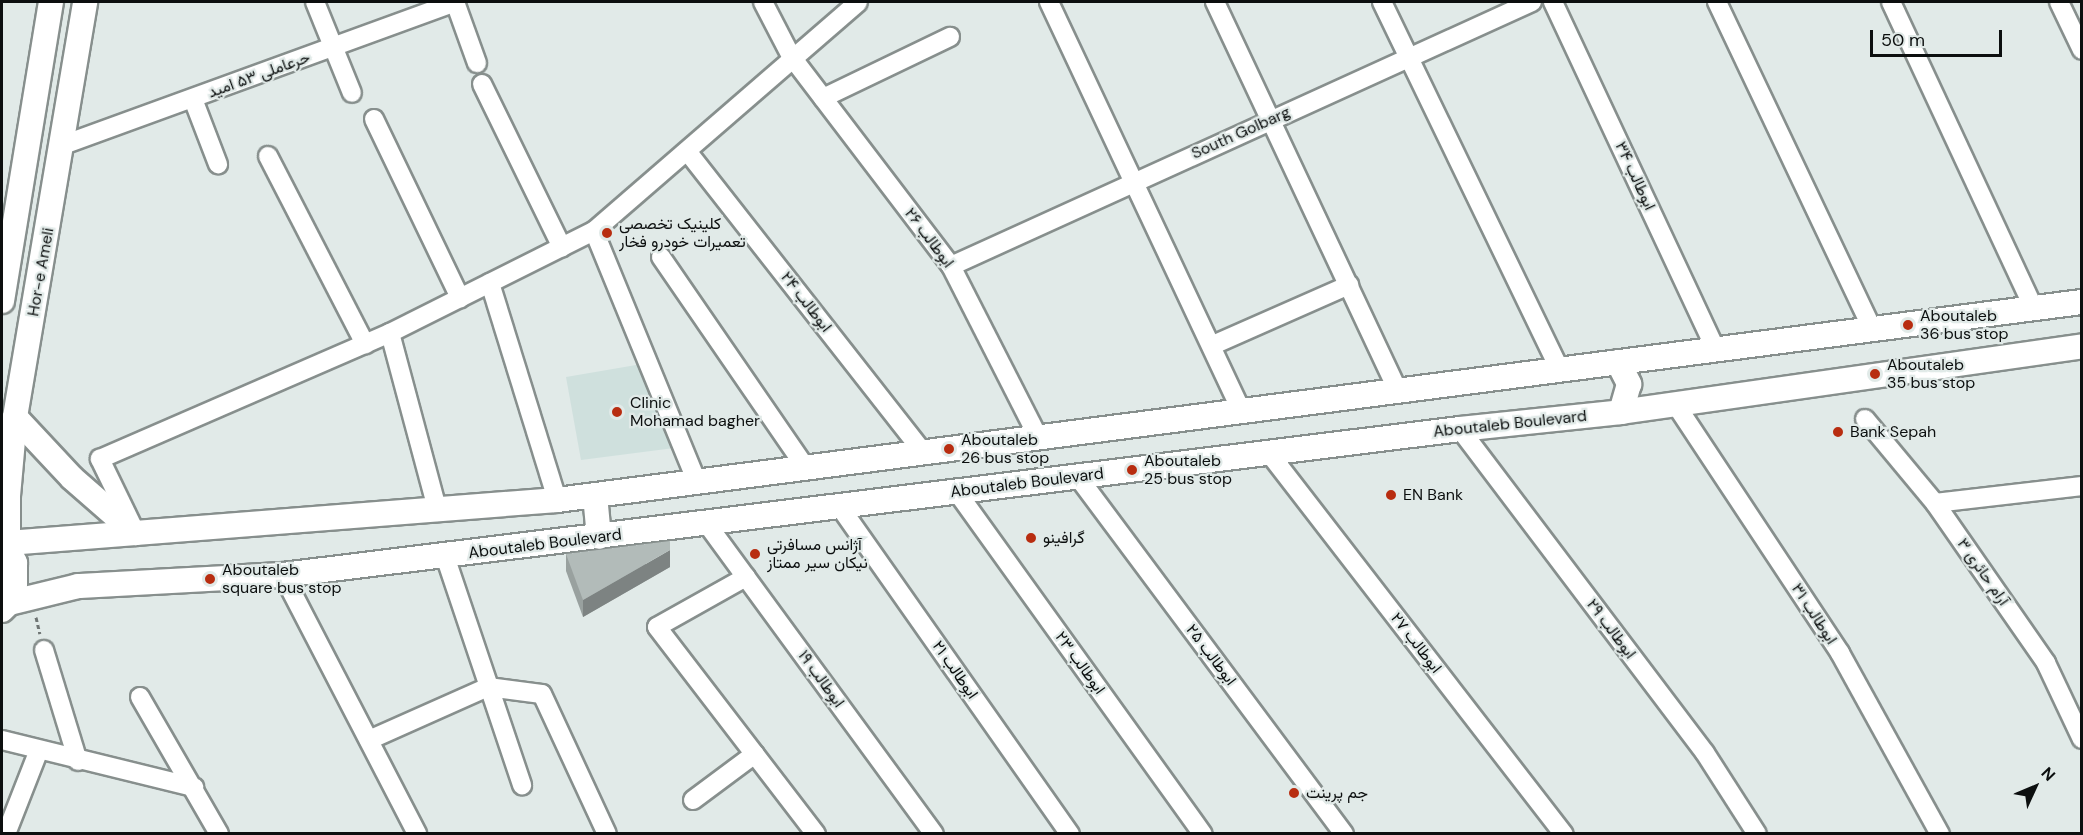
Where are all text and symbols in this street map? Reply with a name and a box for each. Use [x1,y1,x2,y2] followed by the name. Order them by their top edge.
[1873,18,2005,56] scale bar
[1881,28,1925,52] text: 50 m
[205,48,313,102] street label: حرعاملی ۵۳ امید
[1189,103,1293,163] street label: South Golbarg
[1611,139,1659,213] street label: ابوطالب ۳۴
[900,204,958,272] street label: ابوطالب ۲۶
[619,214,746,252] place label: کلینیک تخصصی تعمیرات خودرو فخار
[24,226,58,318] street label: Hor-e Ameli
[600,226,614,240] marker: کلینیک تخصصی تعمیرات خودرو فخار
[776,268,836,336] street label: ابوطالب ۲۴
[1920,306,2008,344] place label: Aboutaleb 36 bus stop
[1901,318,1915,332] marker: Aboutaleb 36 bus stop
[1887,355,1975,393] place label: Aboutaleb 35 bus stop
[1868,367,1882,381] marker: Aboutaleb 35 bus stop
[630,393,760,431] place label: Clinic Mohamad bagher
[608,403,626,421] marker: Clinic Mohamad bagher
[1432,406,1588,442] street label: Aboutaleb Boulevard
[1850,422,1936,442] place label: Bank Sepah
[1831,425,1845,439] marker: Bank Sepah
[961,430,1049,468] place label: Aboutaleb 26 bus stop
[942,442,956,456] marker: Aboutaleb 26 bus stop
[1144,451,1232,489] place label: Aboutaleb 25 bus stop
[1125,463,1139,477] marker: Aboutaleb 25 bus stop
[949,464,1105,502] street label: Aboutaleb Boulevard
[1403,485,1463,505] place label: EN Bank
[1384,488,1398,502] marker: EN Bank
[467,525,623,563] street label: Aboutaleb Boulevard
[1043,528,1085,548] place label: گرافینو
[1024,531,1038,545] marker: گرافینو
[767,535,868,573] place label: آژانس مسافرتی نیکان سیر ممتاز
[1953,535,2013,609] street label: آرام حائری ۳
[748,547,762,561] marker: آژانس مسافرتی نیکان سیر ممتاز
[222,560,342,598] place label: Aboutaleb square bus stop
[203,572,217,586] marker: Aboutaleb square bus stop
[1787,580,1841,648] street label: ابوطالب ۳۱
[1582,595,1640,663] street label: ابوطالب ۲۹
[1386,609,1446,677] street label: ابوطالب ۲۷
[1182,621,1240,689] street label: ابوطالب ۲۵
[1051,628,1109,698] street label: ابوطالب ۲۳
[928,637,982,703] street label: ابوطالب ۲۱
[794,647,848,711] street label: ابوطالب ۱۹
[2005,757,2065,817] north arrow
[2037,763,2060,786] text: N
[1306,783,1368,803] place label: جم پرینت
[1287,786,1301,800] marker: جم پرینت

